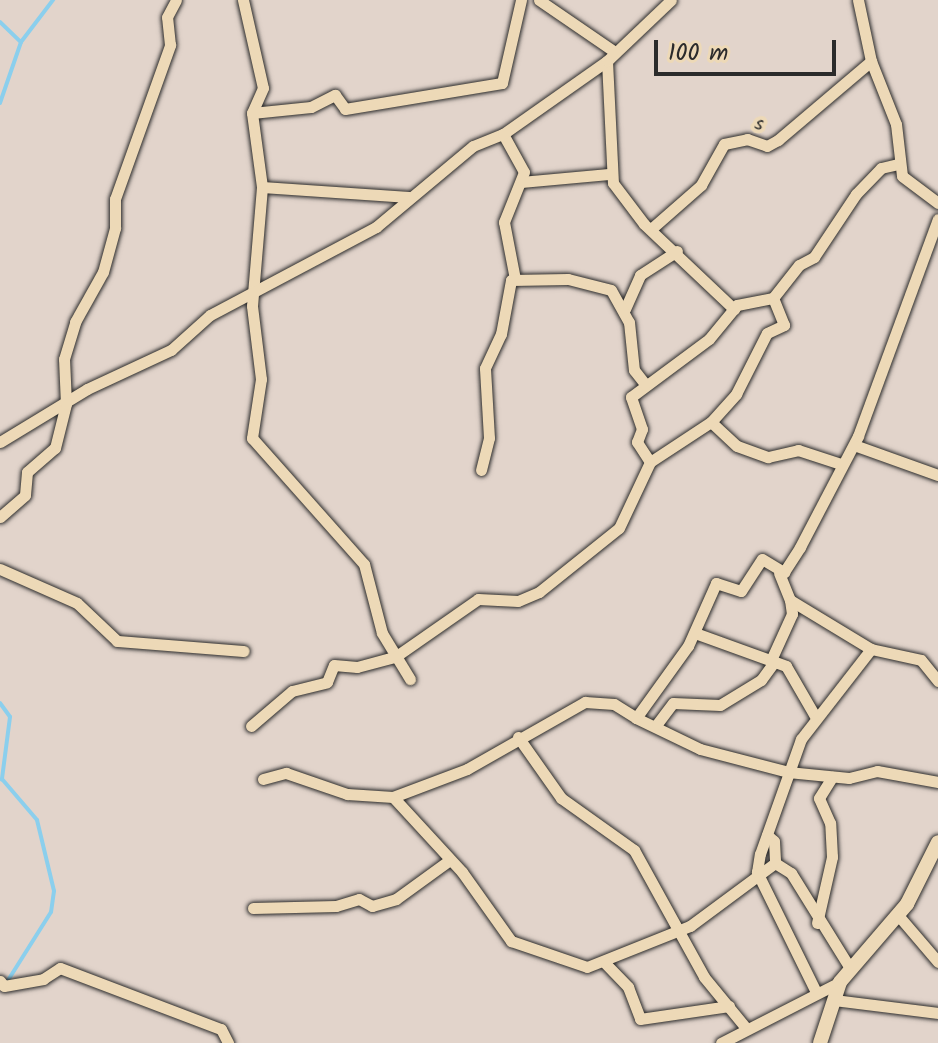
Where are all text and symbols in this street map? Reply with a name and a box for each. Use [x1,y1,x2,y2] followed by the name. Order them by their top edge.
[658,24,840,74] scale bar
[668,34,728,73] text: 100 m
[752,112,766,138] street label: s

